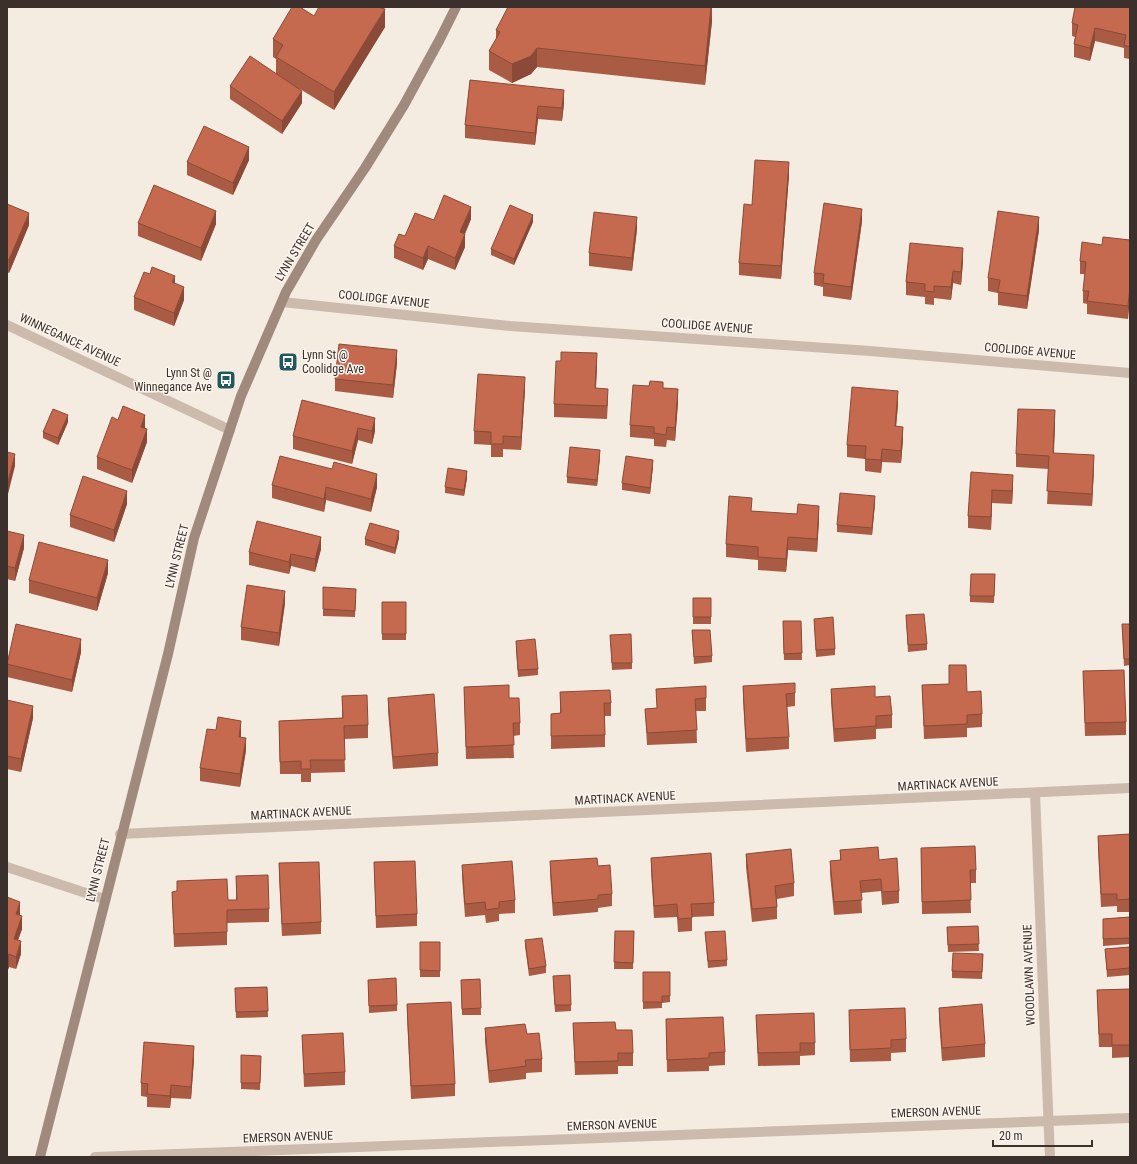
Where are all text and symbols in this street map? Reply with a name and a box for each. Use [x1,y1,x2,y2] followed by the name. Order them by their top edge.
[272,220,318,284] street label: LYNN STREET
[338,287,430,311] street label: COOLIDGE AVENUE
[18,311,122,369] street label: WINNEGANCE AVENUE
[661,316,753,336] street label: COOLIDGE AVENUE
[984,340,1076,362] street label: COOLIDGE AVENUE
[302,348,364,376] place label: Lynn St @ Coolidge Ave
[277,351,299,373] bus stop icon: Lynn St @ Coolidge Ave
[134,366,212,394] place label: Lynn St @ Winnegance Ave
[215,369,237,391] bus stop icon: Lynn St @ Winnegance Ave
[162,523,192,589] street label: LYNN STREET
[897,774,999,794] street label: MARTINACK AVENUE
[574,788,676,808] street label: MARTINACK AVENUE
[250,803,352,823] street label: MARTINACK AVENUE
[83,837,113,903] street label: LYNN STREET
[1020,924,1038,1026] street label: WOODLAWN AVENUE
[891,1103,981,1121] street label: EMERSON AVENUE
[567,1116,657,1134] street label: EMERSON AVENUE
[993,1122,1092,1148] scale bar
[243,1128,333,1146] street label: EMERSON AVENUE
[999,1129,1023,1143] text: 20 m

